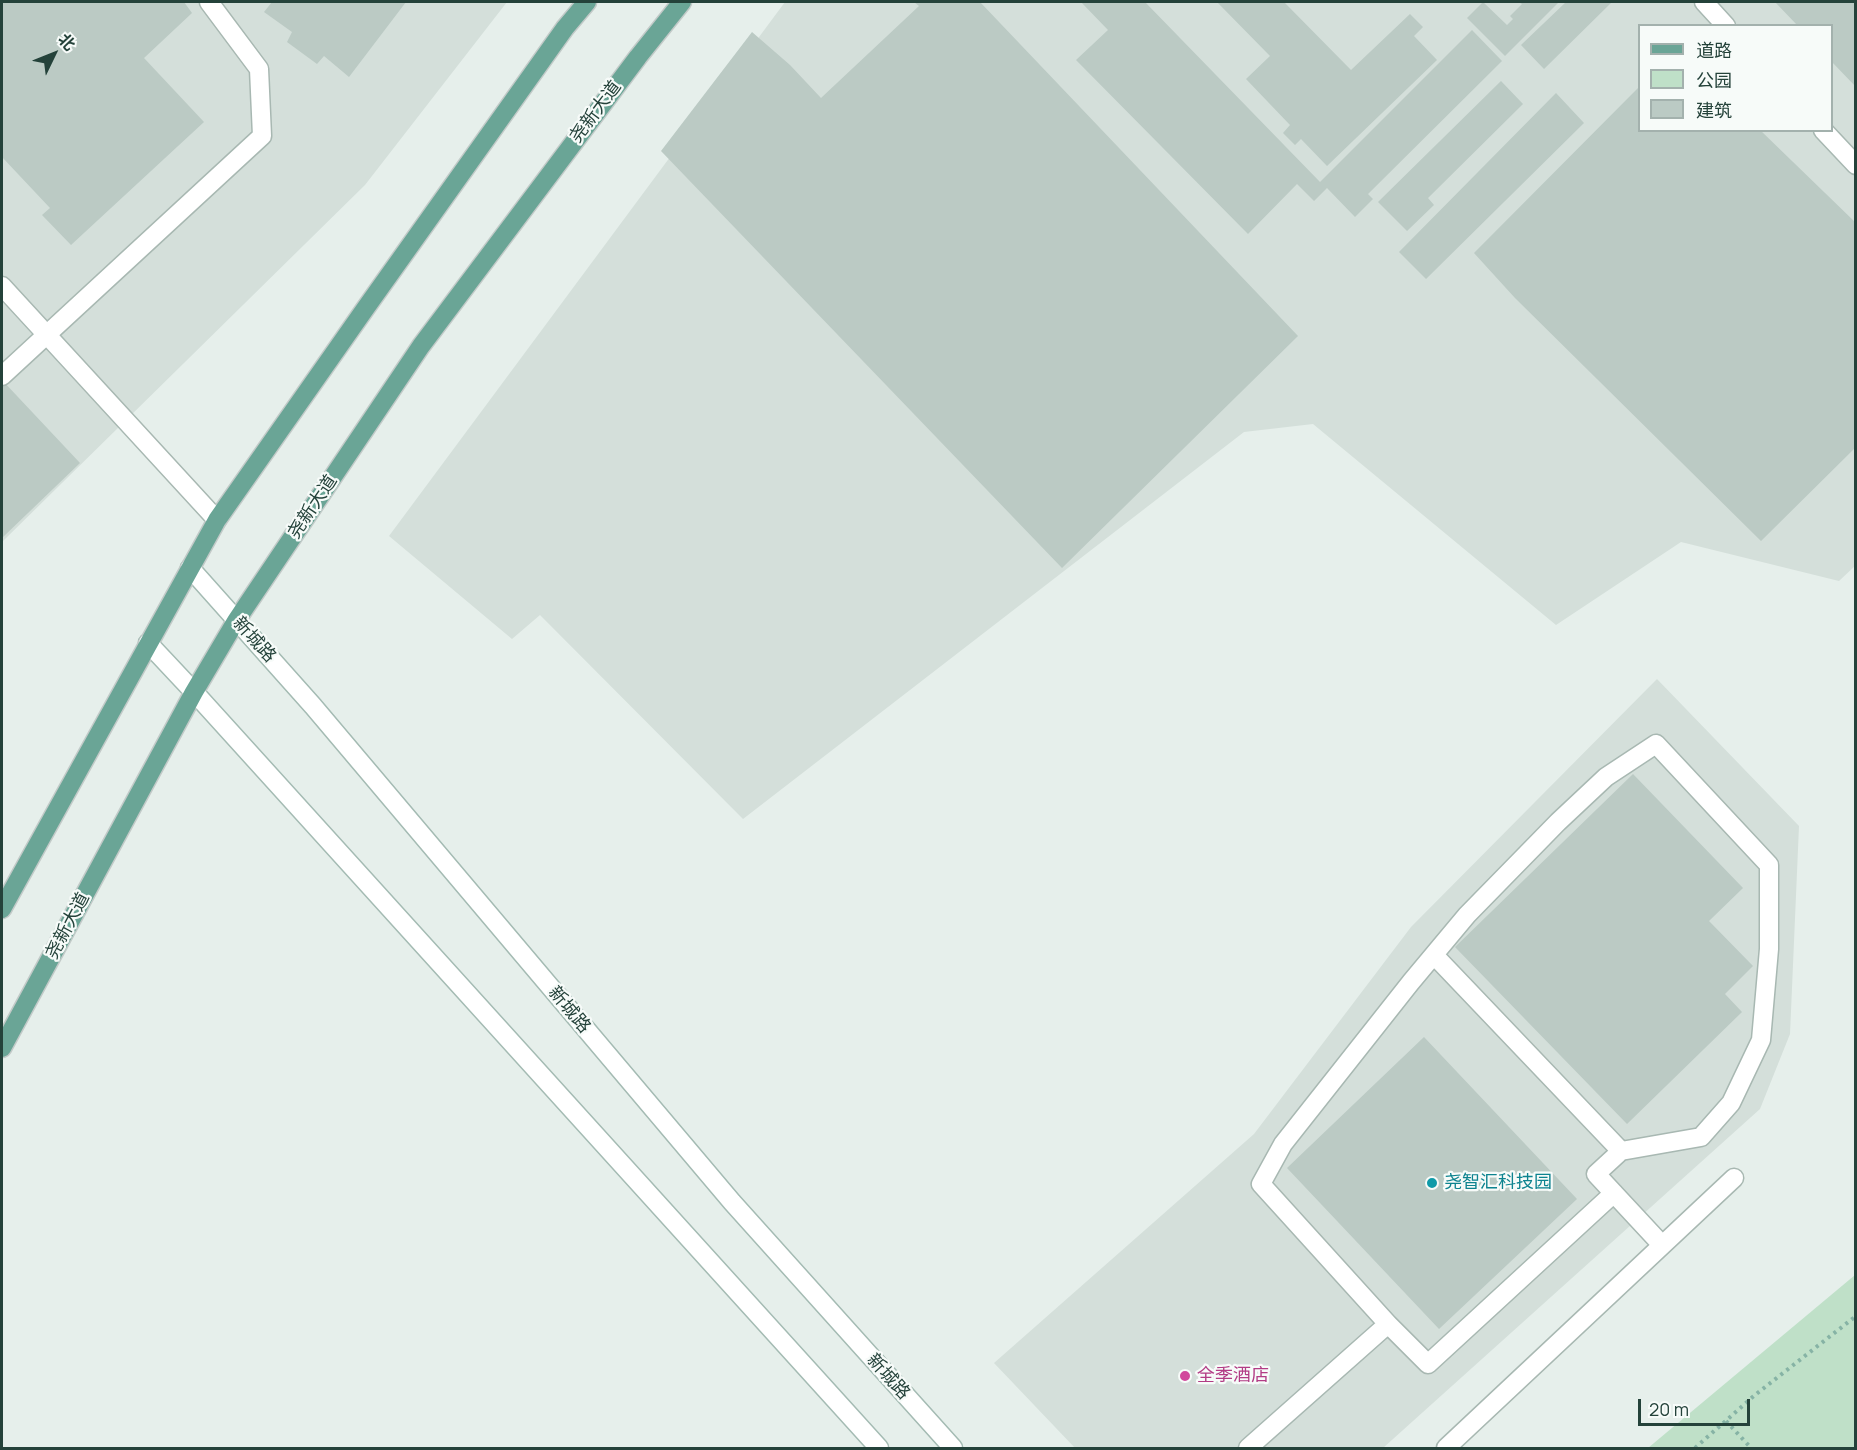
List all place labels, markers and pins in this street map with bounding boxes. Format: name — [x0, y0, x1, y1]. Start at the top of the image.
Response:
place label: 尧智汇科技园 — [1444, 1172, 1552, 1194]
marker: 尧智汇科技园 — [1425, 1176, 1439, 1190]
place label: 全季酒店 — [1197, 1365, 1269, 1387]
marker: 全季酒店 — [1178, 1369, 1192, 1383]

